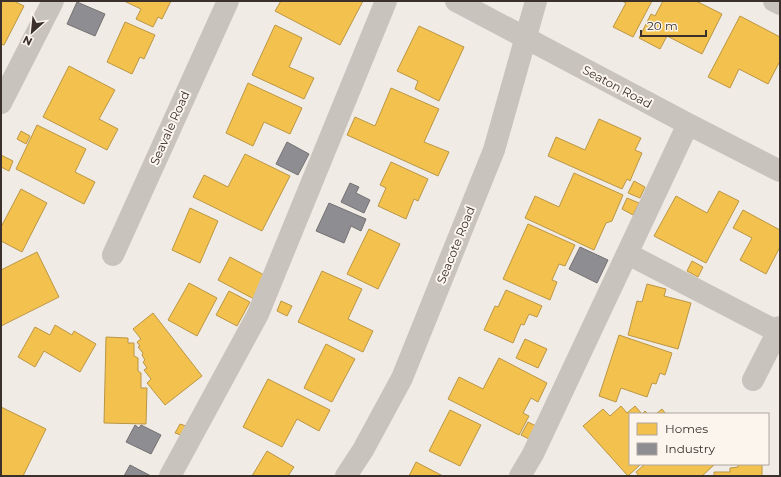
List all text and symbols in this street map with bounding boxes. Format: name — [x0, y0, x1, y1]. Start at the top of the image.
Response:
north arrow — [12, 12, 52, 52]
scale bar — [641, 12, 706, 38]
text: 20 m — [647, 18, 678, 33]
text: N — [20, 33, 35, 49]
street label: Seaton Road — [580, 62, 654, 111]
street label: Seavale Road — [146, 88, 193, 167]
street label: Seacote Road — [433, 204, 478, 286]
legend — [629, 413, 769, 465]
text: Homes — [665, 421, 708, 436]
text: Industry — [665, 441, 715, 456]

